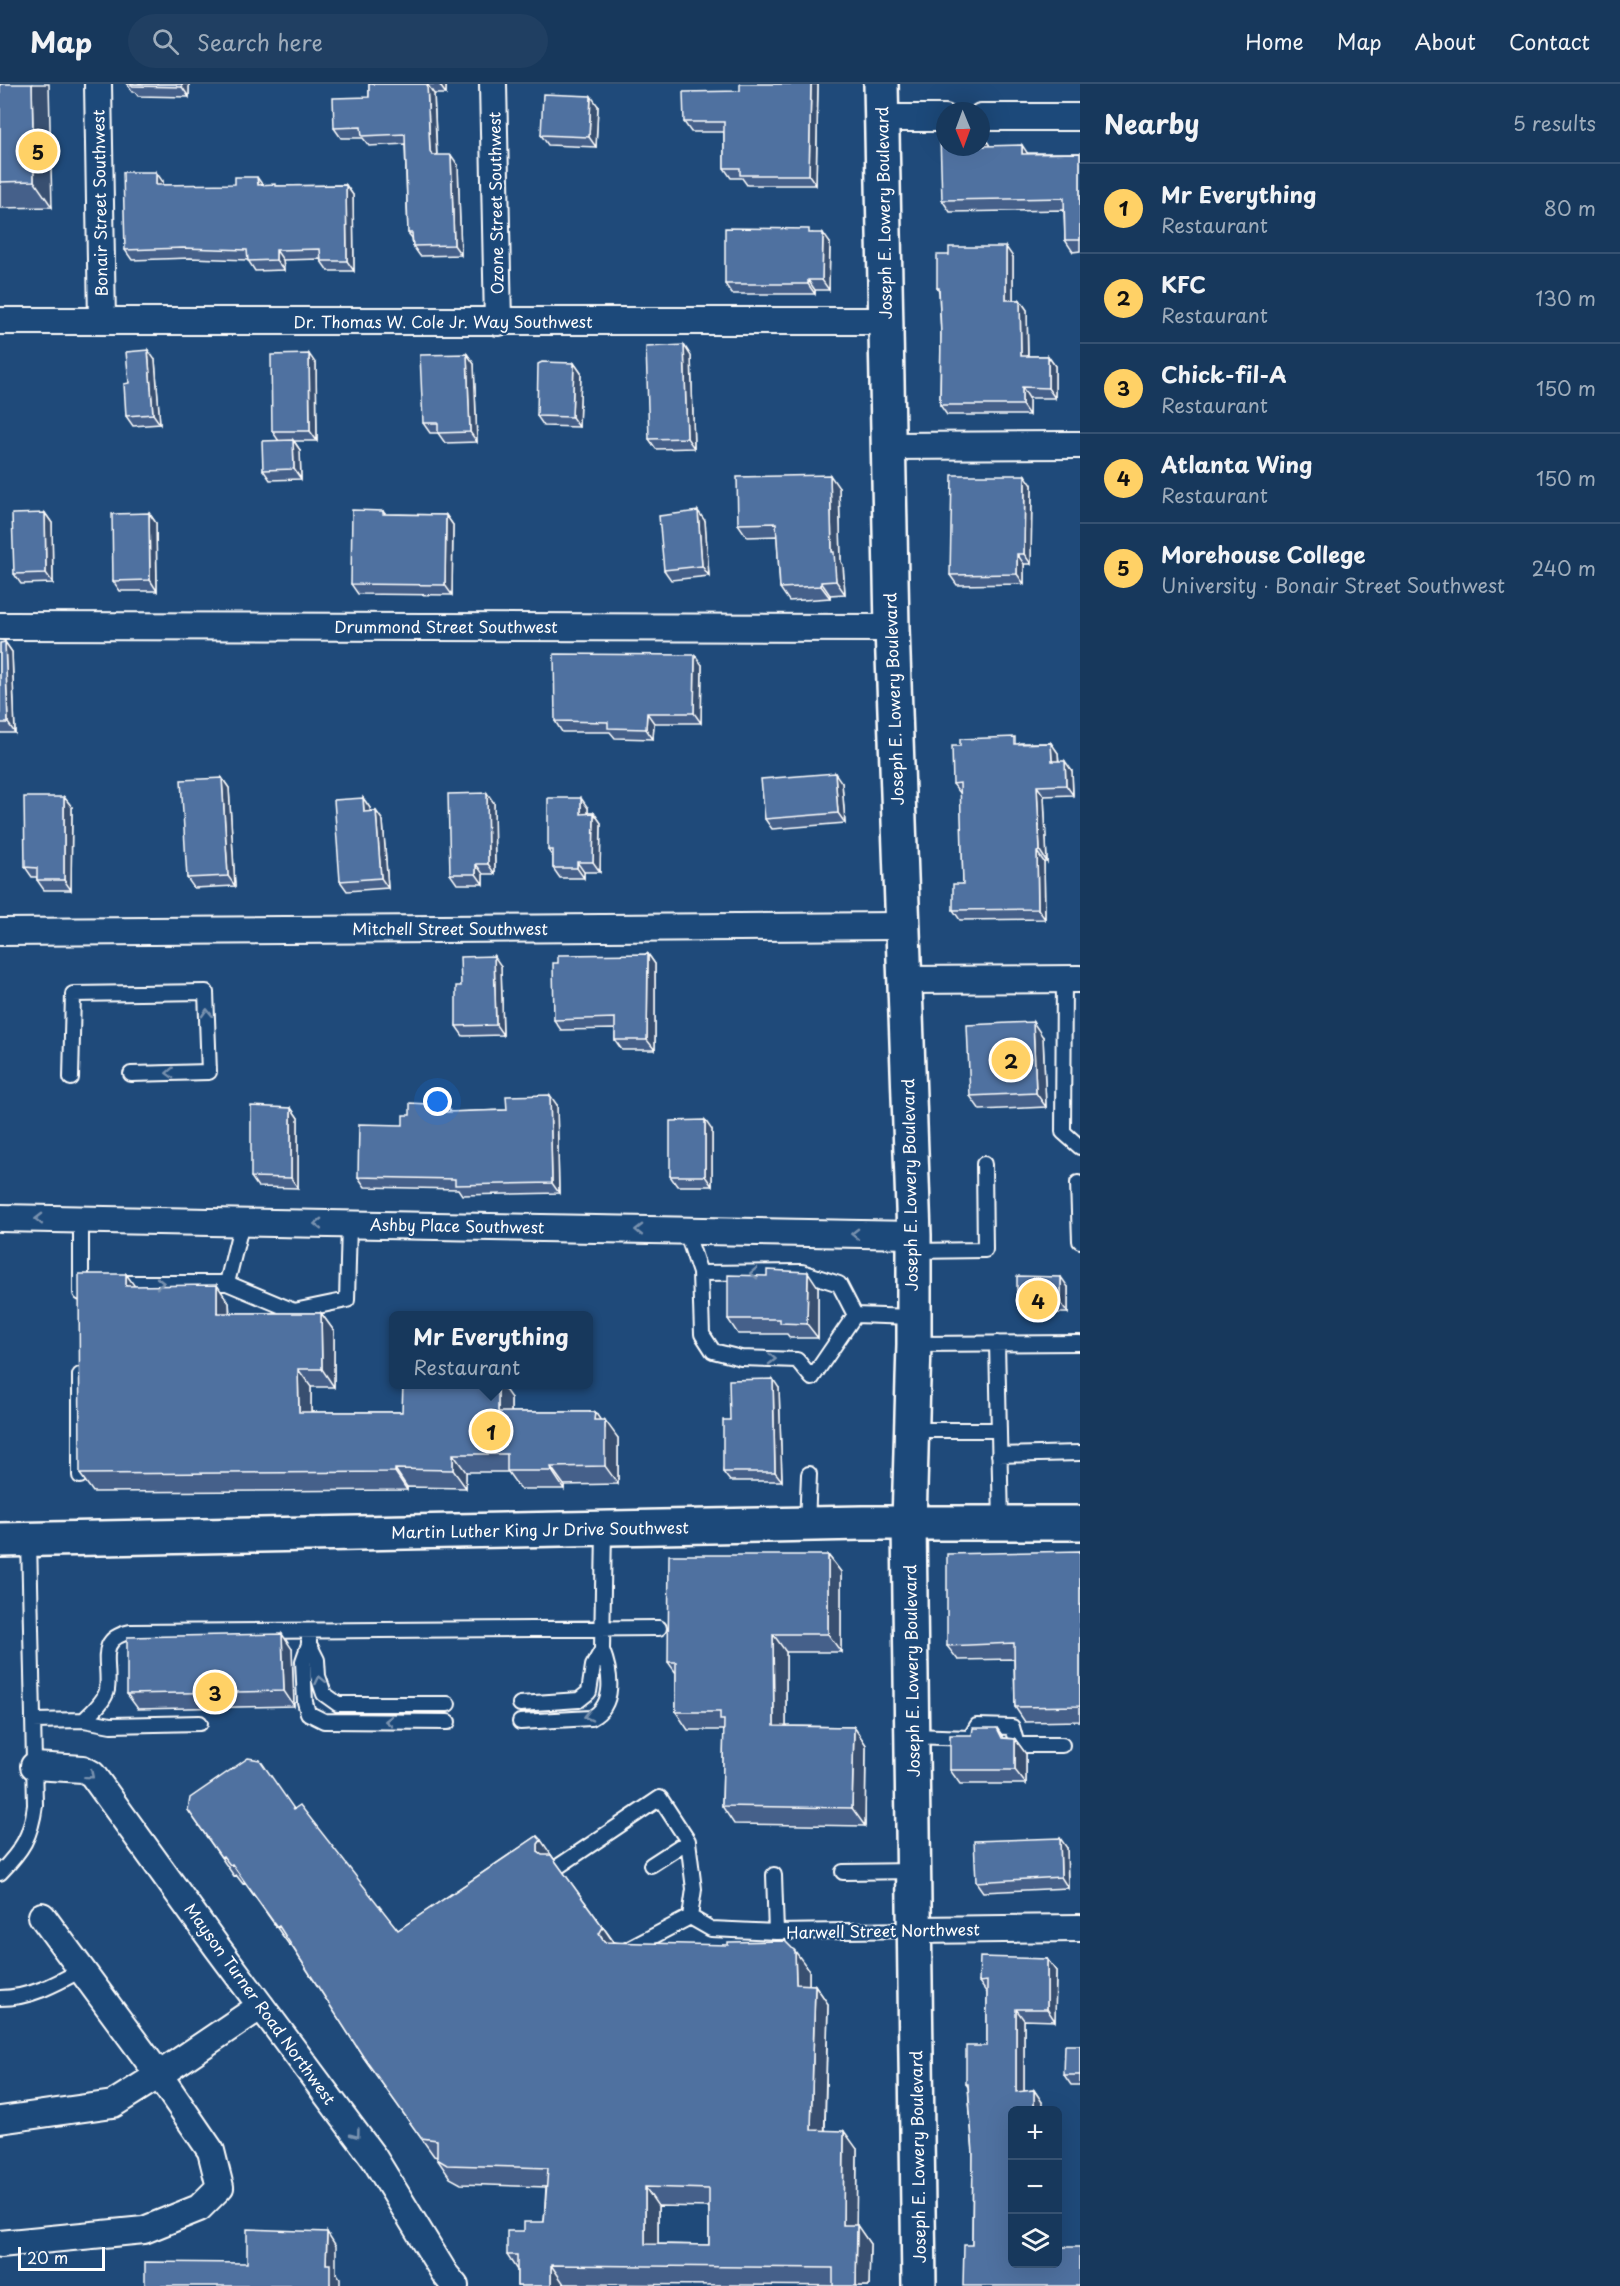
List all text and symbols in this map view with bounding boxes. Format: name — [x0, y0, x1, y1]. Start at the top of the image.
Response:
search box — [128, 14, 548, 68]
text: Map — [30, 20, 92, 63]
icon: search — [149, 25, 182, 58]
text: Search here — [197, 25, 323, 58]
text: Home — [1245, 25, 1304, 57]
text: Map — [1337, 25, 1382, 57]
text: About — [1415, 25, 1476, 57]
text: Contact — [1509, 25, 1590, 57]
north arrow — [936, 102, 990, 156]
text: Nearby — [1104, 104, 1199, 143]
street label: Joseph E. Lowery Boulevard — [869, 106, 897, 320]
text: 5 results — [1513, 108, 1596, 138]
street label: Bonair Street Southwest — [85, 109, 113, 297]
street label: Ozone Street Southwest — [481, 111, 509, 295]
pin: 5 — [18, 128, 57, 174]
text: Mr Everything — [1161, 177, 1316, 210]
text: 1 — [1119, 193, 1128, 223]
text: 80 m — [1544, 193, 1596, 223]
text: Restaurant — [1161, 210, 1268, 240]
text: KFC — [1161, 267, 1206, 300]
text: 2 — [1116, 283, 1131, 313]
text: 130 m — [1536, 283, 1596, 313]
text: Restaurant — [1161, 300, 1268, 330]
street label: Dr. Thomas W. Cole Jr. Way Southwest — [293, 309, 593, 333]
text: Chick-fil-A — [1161, 357, 1286, 390]
text: 3 — [1117, 373, 1130, 403]
text: 150 m — [1536, 373, 1596, 403]
text: Restaurant — [1161, 390, 1268, 420]
text: Atlanta Wing — [1161, 447, 1312, 480]
text: 4 — [1117, 463, 1130, 493]
text: 150 m — [1536, 463, 1596, 493]
text: Restaurant — [1161, 480, 1268, 510]
text: Morehouse College — [1161, 537, 1366, 570]
text: 5 — [1117, 553, 1130, 583]
text: 240 m — [1531, 553, 1596, 583]
text: University · Bonair Street Southwest — [1161, 570, 1505, 600]
street label: Joseph E. Lowery Boulevard — [877, 592, 909, 806]
street label: Drummond Street Southwest — [334, 614, 558, 638]
street label: Mitchell Street Southwest — [352, 916, 548, 940]
one-way arrow — [200, 1009, 213, 1018]
pin: 2 — [992, 1038, 1030, 1082]
one-way arrow — [165, 1067, 174, 1079]
street label: Joseph E. Lowery Boulevard — [895, 1078, 923, 1292]
your location — [423, 1087, 452, 1116]
street label: Ashby Place Southwest — [370, 1211, 544, 1239]
one-way arrow — [35, 1213, 44, 1225]
one-way arrow — [314, 1218, 323, 1230]
one-way arrow — [635, 1224, 644, 1236]
one-way arrow — [851, 1228, 860, 1240]
one-way arrow — [749, 1267, 758, 1279]
one-way arrow — [156, 1277, 165, 1289]
pin: 4 — [1018, 1278, 1058, 1322]
popup — [389, 1311, 593, 1389]
text: Mr Everything — [413, 1319, 569, 1352]
text: Restaurant — [413, 1352, 520, 1382]
one-way arrow — [768, 1353, 777, 1366]
pin: 1 — [472, 1408, 510, 1454]
street label: Martin Luther King Jr Drive Southwest — [391, 1514, 689, 1544]
street label: Joseph E. Lowery Boulevard — [897, 1564, 925, 1778]
pin: 3 — [196, 1670, 234, 1714]
one-way arrow — [314, 1675, 327, 1685]
one-way arrow — [583, 1709, 593, 1722]
one-way arrow — [385, 1715, 394, 1727]
one-way arrow — [83, 1768, 94, 1779]
street label: Mayson Turner Road Northwest — [179, 1898, 342, 2109]
street label: Harwell Street Northwest — [786, 1916, 980, 1944]
street label: Joseph E. Lowery Boulevard — [903, 2050, 931, 2264]
map controls — [1008, 2106, 1062, 2268]
button: + — [1008, 2106, 1062, 2160]
one-way arrow — [349, 2127, 360, 2138]
button: − — [1008, 2160, 1062, 2214]
button: layers — [1008, 2214, 1062, 2268]
scale bar — [18, 2244, 105, 2272]
text: 20 m — [27, 2245, 68, 2269]

